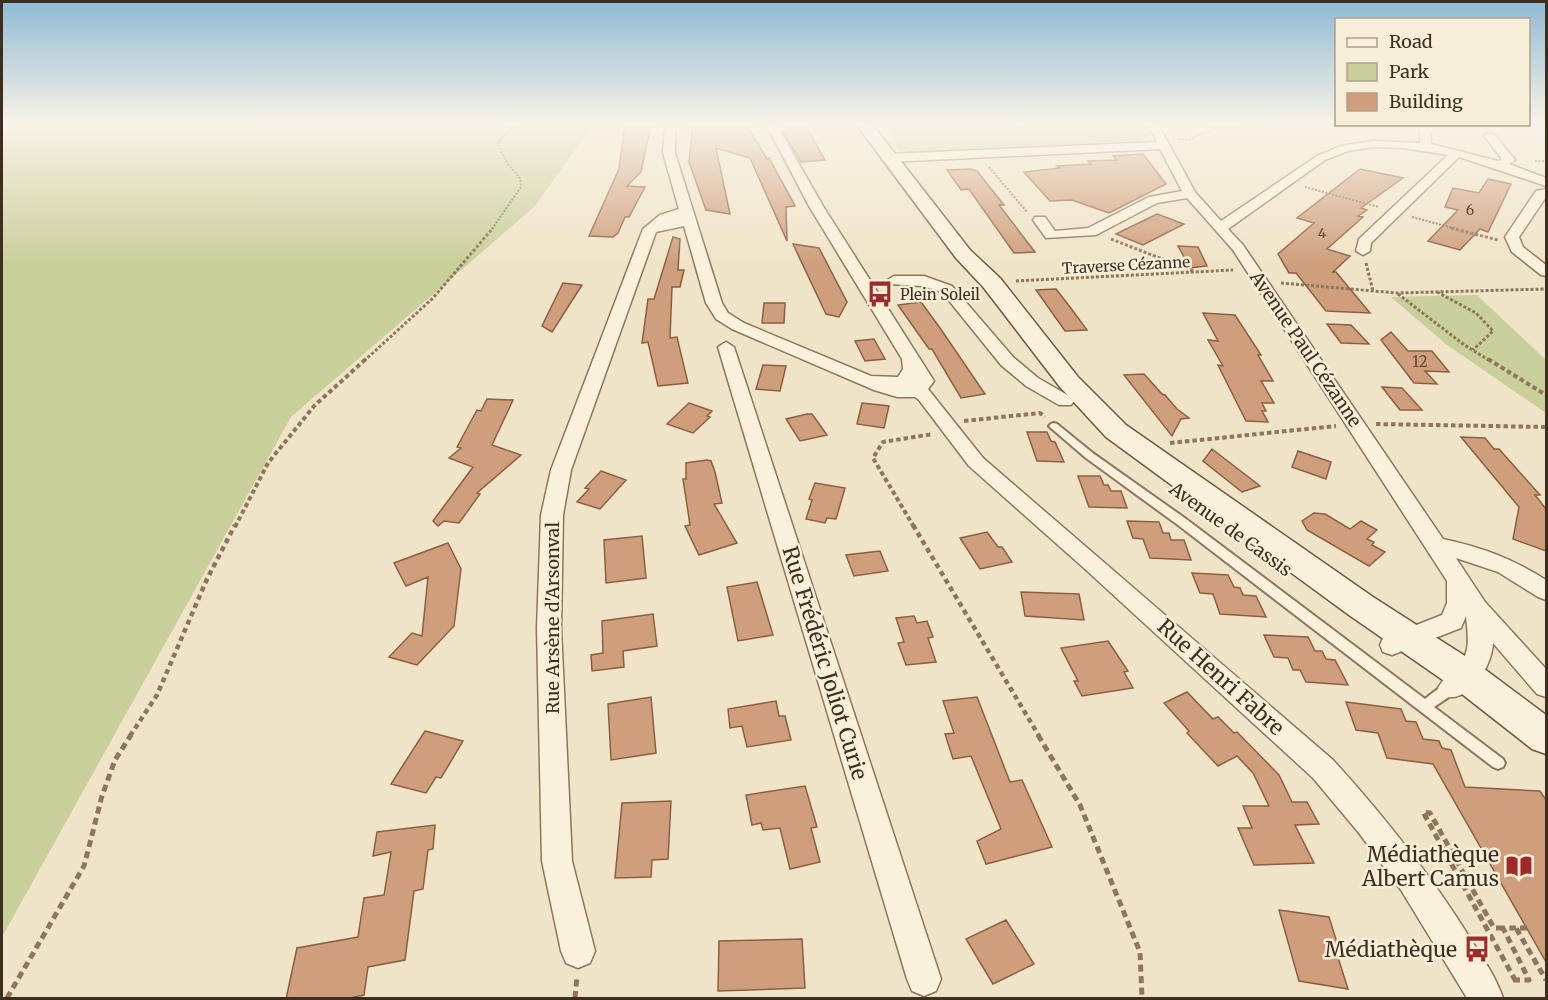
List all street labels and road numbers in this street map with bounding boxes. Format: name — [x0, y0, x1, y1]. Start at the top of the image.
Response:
street label: Traverse Cézanne — [1062, 252, 1191, 278]
street label: Avenue Paul Cézanne — [1245, 266, 1367, 431]
street label: Avenue de Cassis — [1164, 476, 1297, 581]
street label: Rue Arsène d'Arsonval — [541, 522, 564, 714]
street label: Rue Frédéric Joliot Curie — [777, 543, 873, 783]
street label: Rue Henri Fabre — [1152, 613, 1290, 741]

